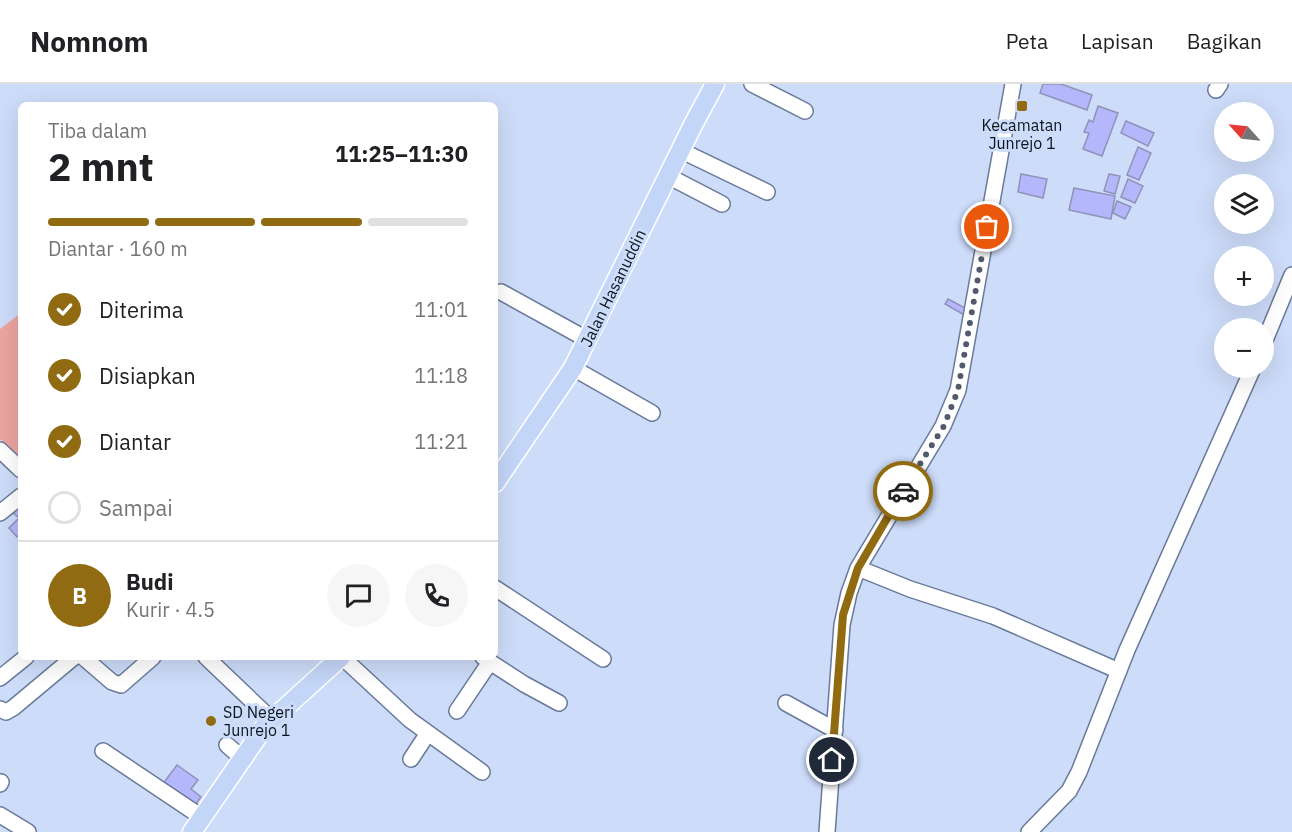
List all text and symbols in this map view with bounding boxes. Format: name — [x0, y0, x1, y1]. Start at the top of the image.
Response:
text: Nomnom — [30, 23, 149, 60]
text: Peta — [1006, 27, 1048, 55]
text: Lapisan — [1081, 27, 1154, 55]
text: Bagikan — [1187, 27, 1262, 55]
marker: Kecamatan Junrejo 1 — [1015, 99, 1029, 113]
north arrow — [1214, 102, 1274, 162]
map controls — [1214, 102, 1274, 378]
place label: Kecamatan Junrejo 1 — [982, 115, 1062, 153]
text: Tiba dalam — [48, 117, 147, 144]
text: 11:25–11:30 — [335, 139, 468, 168]
text: 2 mnt — [48, 141, 154, 192]
button: layers — [1214, 174, 1274, 234]
pin — [961, 201, 1012, 252]
icon: bag — [970, 210, 1003, 243]
street label: Jalan Hasanuddin — [576, 226, 650, 350]
text: Diantar · 160 m — [48, 235, 188, 262]
button: + — [1214, 246, 1274, 306]
icon: check — [48, 293, 81, 326]
text: Diterima — [99, 295, 184, 324]
text: 11:01 — [414, 296, 468, 323]
button: − — [1214, 318, 1274, 378]
icon: check — [48, 359, 81, 392]
text: Disiapkan — [99, 361, 196, 390]
text: 11:18 — [414, 362, 468, 389]
icon: check — [48, 425, 81, 458]
text: Diantar — [99, 427, 171, 456]
text: 11:21 — [414, 428, 468, 455]
courier — [873, 461, 933, 521]
icon: car — [887, 475, 920, 508]
text: Sampai — [99, 493, 173, 522]
button: chat — [327, 564, 390, 627]
button: phone — [405, 564, 468, 627]
text: Budi — [126, 567, 173, 596]
text: B — [72, 581, 87, 610]
text: Kurir · 4.5 — [126, 596, 215, 623]
place label: SD Negeri Junrejo 1 — [223, 702, 294, 740]
marker: SD Negeri Junrejo 1 — [204, 714, 218, 728]
pin — [806, 734, 857, 785]
icon: home — [815, 743, 848, 776]

